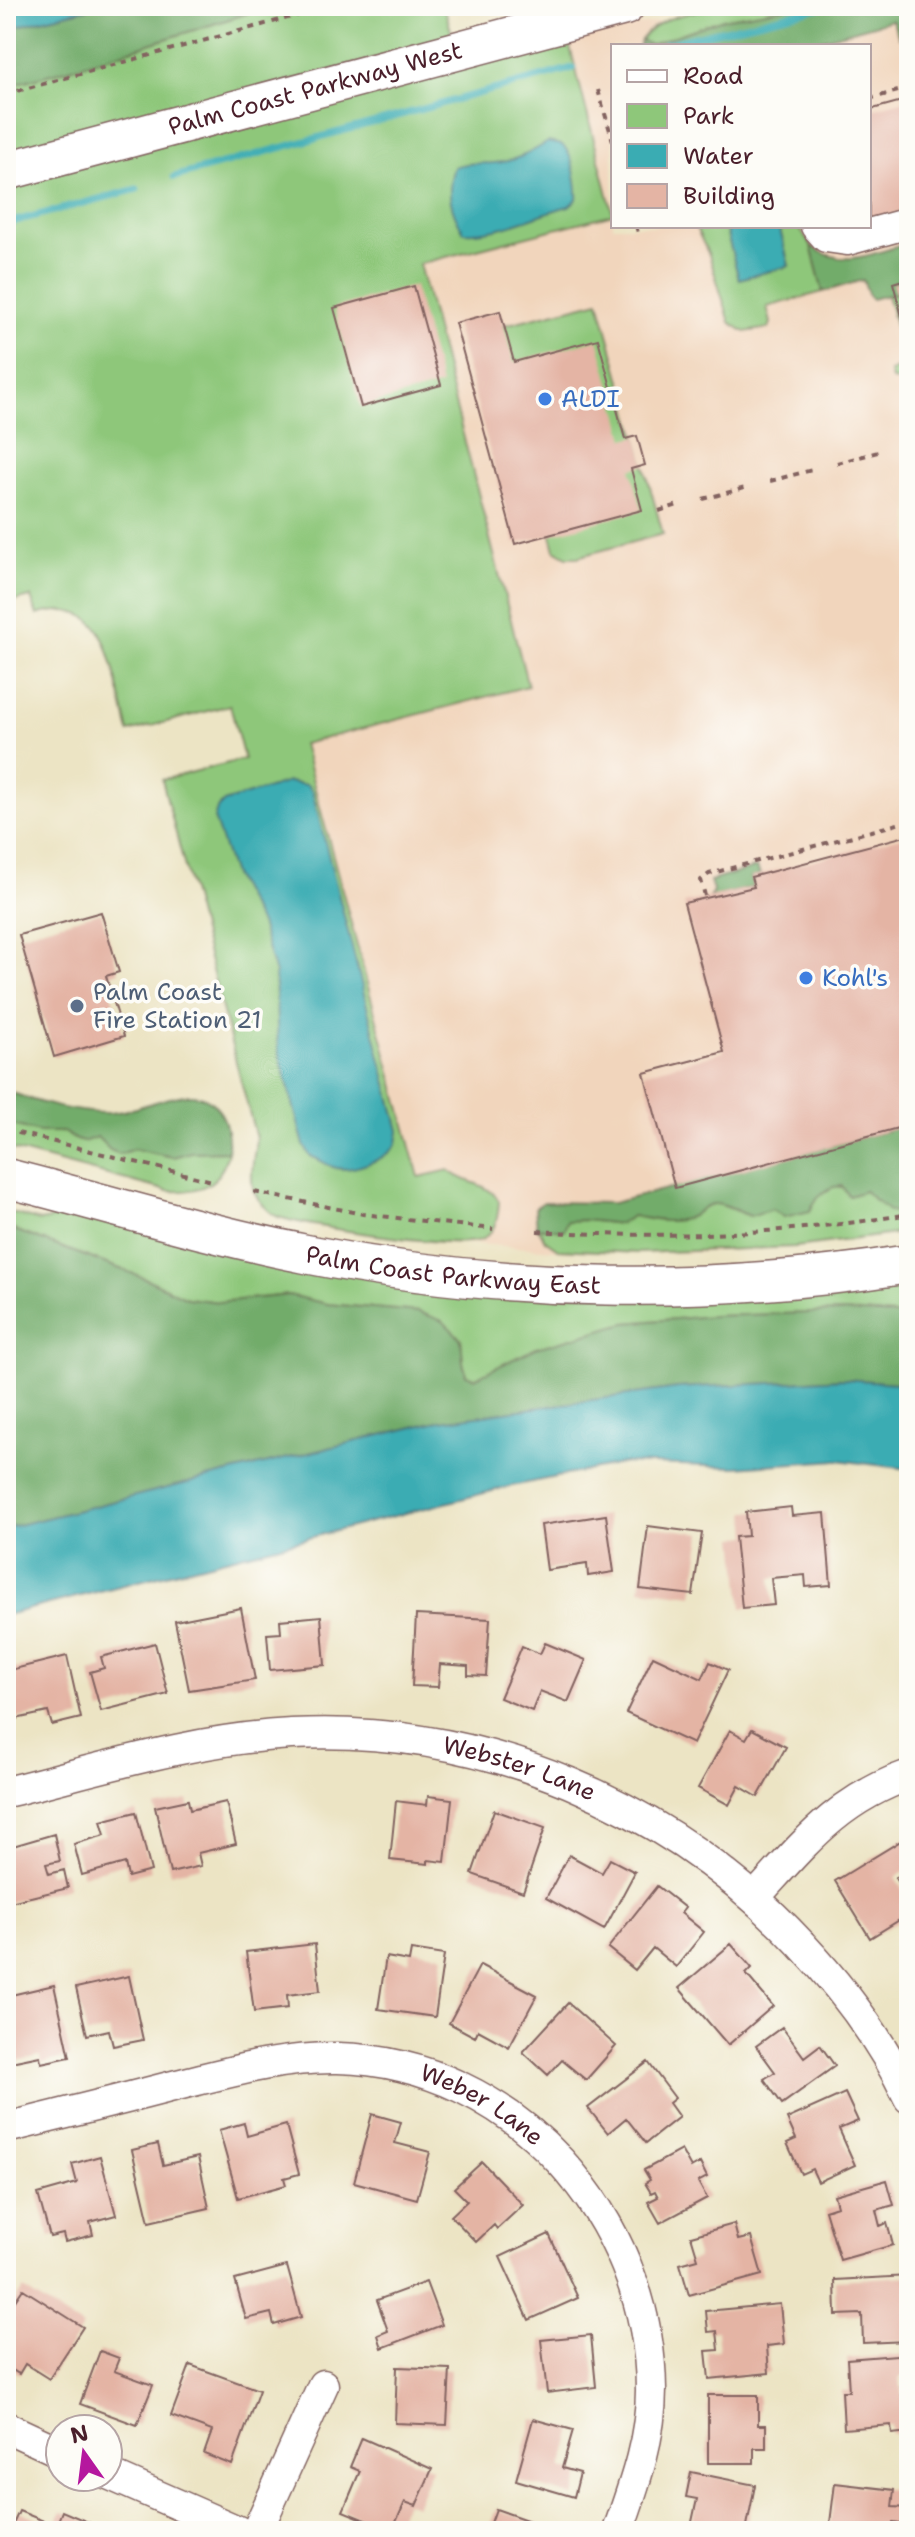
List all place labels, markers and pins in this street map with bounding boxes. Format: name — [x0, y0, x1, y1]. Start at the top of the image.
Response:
place label: ALDI — [561, 383, 620, 415]
marker: ALDI — [536, 390, 554, 408]
place label: Kohl's — [822, 962, 888, 994]
marker: Kohl's — [797, 969, 815, 987]
place label: Palm Coast Fire Station 21 — [93, 976, 261, 1036]
marker: Palm Coast Fire Station 21 — [68, 997, 86, 1015]

